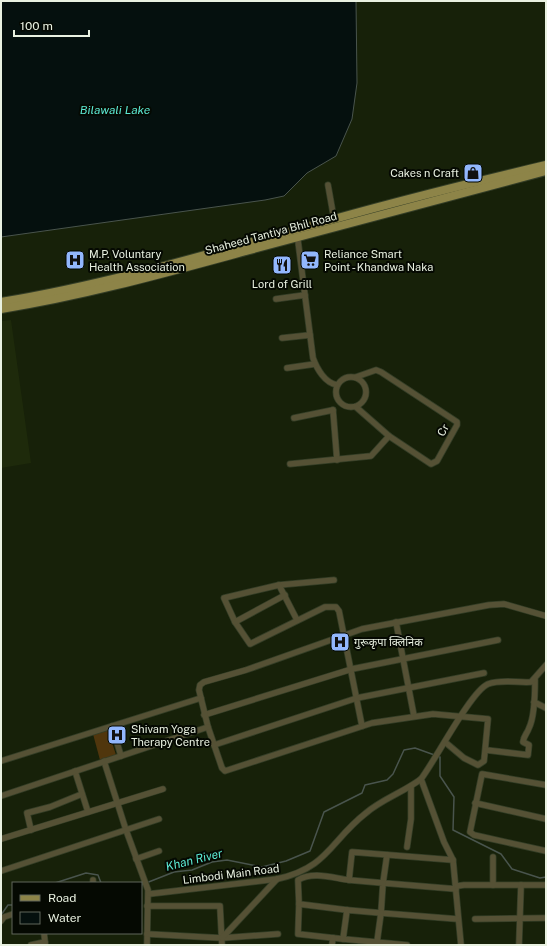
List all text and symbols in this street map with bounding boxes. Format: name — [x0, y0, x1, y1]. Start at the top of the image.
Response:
scale bar — [14, 12, 89, 38]
text: 100 m — [20, 19, 53, 33]
water label: Bilawali Lake — [80, 103, 151, 117]
shop icon: Cakes n Craft — [462, 162, 484, 184]
place label: Cakes n Craft — [390, 167, 459, 179]
street label: Shaheed Tantiya Bhil Road — [204, 210, 338, 256]
place label: M.P. Voluntary Health Association — [89, 248, 185, 273]
place label: Reliance Smart Point - Khandwa Naka — [324, 248, 433, 273]
hospital icon: M.P. Voluntary Health Association — [64, 249, 86, 271]
supermarket icon: Reliance Smart Point - Khandwa Naka — [299, 249, 321, 271]
restaurant icon: Lord of Grill — [271, 254, 293, 276]
place label: Lord of Grill — [252, 278, 312, 290]
street label: Cr — [435, 422, 451, 438]
hospital icon: गुरूकृपा क्लिनिक — [329, 631, 351, 653]
place label: गुरूकृपा क्लिनिक — [354, 636, 423, 649]
place label: Shivam Yoga Therapy Centre — [131, 723, 210, 748]
hospital icon: Shivam Yoga Therapy Centre — [106, 724, 128, 746]
water label: Khan River — [164, 846, 224, 874]
street label: Limbodi Main Road — [182, 862, 280, 886]
legend — [12, 882, 142, 934]
text: Road — [48, 891, 76, 905]
text: Water — [48, 911, 82, 925]

